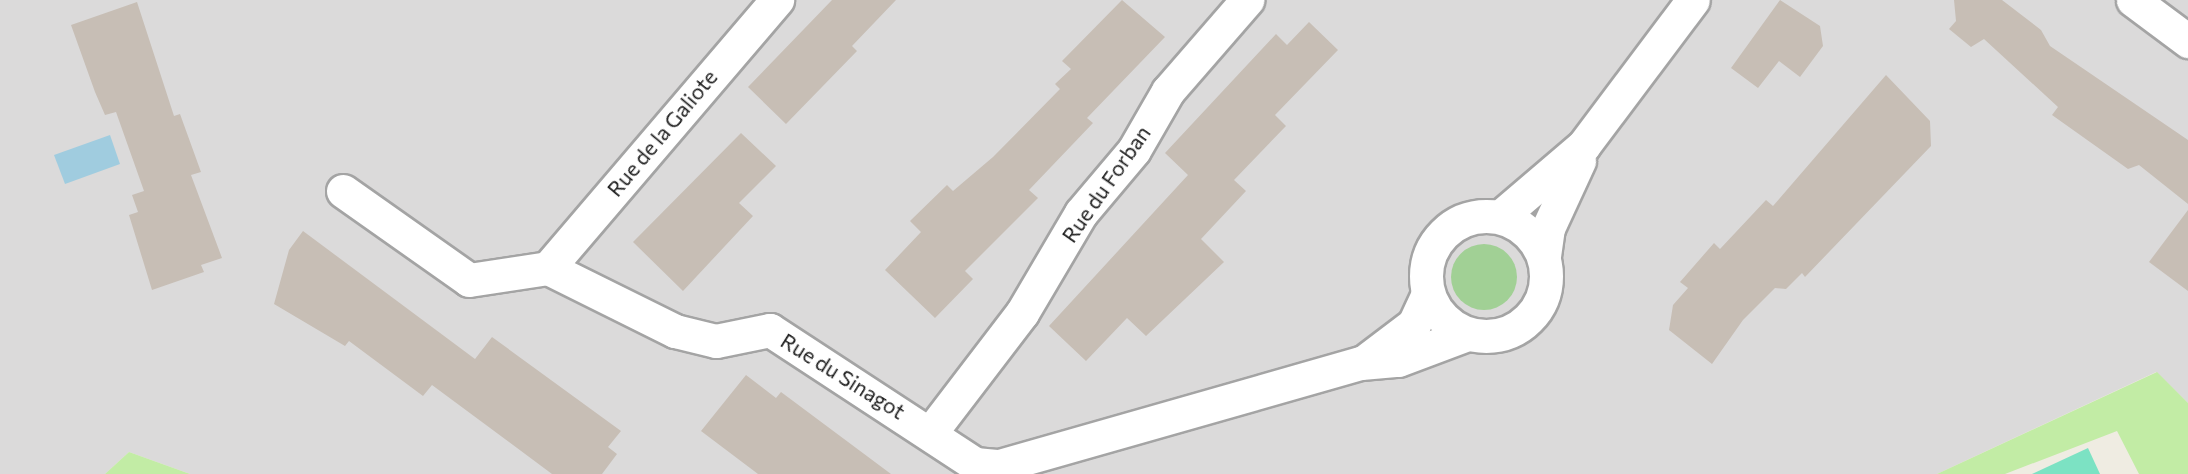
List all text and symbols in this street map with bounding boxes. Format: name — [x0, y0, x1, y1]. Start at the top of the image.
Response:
street label: Rue de la Galiote — [602, 65, 722, 201]
street label: Rue du Forban — [1056, 121, 1156, 247]
street label: Rue du Sinagot — [776, 328, 910, 424]

